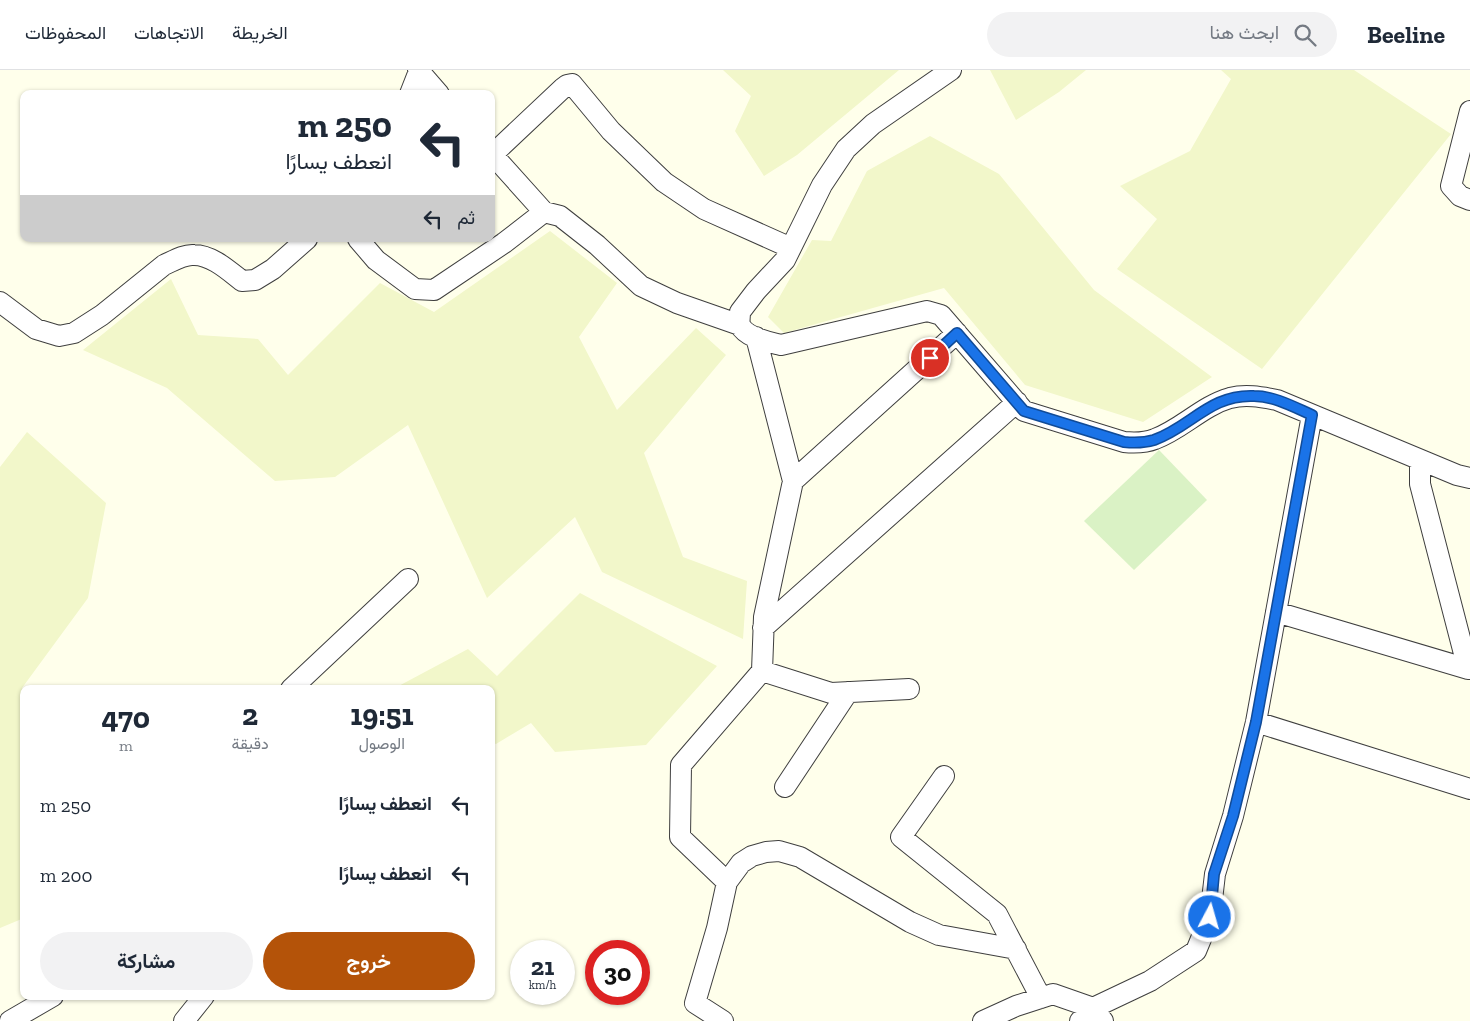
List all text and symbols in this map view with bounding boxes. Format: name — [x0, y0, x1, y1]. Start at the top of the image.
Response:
search box — [987, 12, 1337, 57]
text: Beeline — [1367, 20, 1445, 49]
text: ابحث هنا — [1210, 21, 1279, 44]
icon: search — [1291, 21, 1319, 49]
text: المحفوظات — [25, 22, 106, 44]
text: الاتجاهات — [134, 22, 204, 44]
text: الخريطة — [232, 22, 288, 44]
text: 250 m — [298, 104, 392, 146]
icon: left — [410, 110, 475, 175]
text: انعطف يسارًا — [285, 148, 392, 175]
icon: left — [419, 205, 447, 233]
text: ثم — [457, 206, 475, 229]
pin — [909, 337, 951, 379]
icon: arrive — [916, 344, 944, 372]
text: 2 — [242, 697, 258, 733]
text: 19:51 — [350, 697, 414, 733]
text: 470 — [101, 700, 150, 736]
text: دقيقة — [232, 734, 269, 753]
text: الوصول — [359, 734, 405, 753]
text: m — [119, 736, 133, 755]
icon: left — [447, 791, 475, 819]
text: انعطف يسارًا — [339, 792, 432, 815]
text: 250 m — [40, 794, 91, 817]
icon: left — [447, 861, 475, 889]
text: انعطف يسارًا — [339, 862, 432, 885]
text: 200 m — [40, 864, 92, 887]
position arrow — [1183, 890, 1235, 942]
button: مشاركة — [40, 932, 253, 990]
button: خروج — [263, 932, 475, 990]
speed limit sign: 30 — [585, 940, 650, 1005]
text: 21 — [531, 951, 554, 981]
text: km/h — [529, 978, 556, 992]

